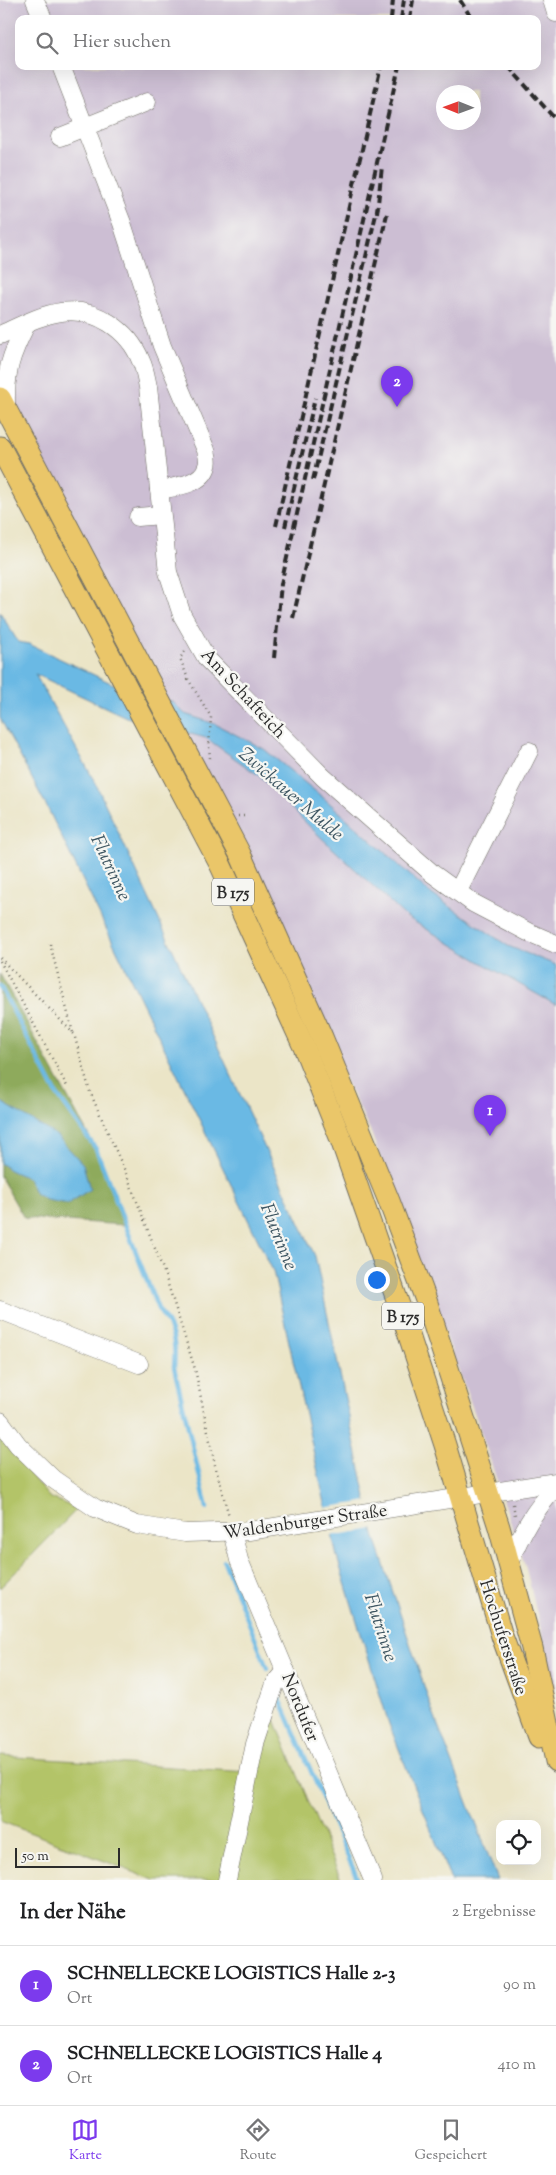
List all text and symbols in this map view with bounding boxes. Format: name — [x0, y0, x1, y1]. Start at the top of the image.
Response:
search box — [15, 15, 541, 70]
icon: search — [33, 29, 61, 57]
text: Hier suchen — [73, 29, 171, 56]
north arrow — [436, 85, 481, 130]
pin: 2 — [381, 366, 413, 407]
street label: Am Schafteich — [194, 643, 292, 746]
water label: Zwickauer Mulde — [232, 742, 349, 848]
water label: Flutrinne — [83, 831, 137, 906]
road number: B 175 — [212, 879, 254, 906]
pin: 1 — [474, 1095, 506, 1136]
water label: Flutrinne — [252, 1199, 303, 1275]
your location — [364, 1267, 390, 1293]
road number: B 175 — [382, 1302, 424, 1330]
street label: Waldenburger Straße — [222, 1499, 389, 1547]
street label: Hochuferstraße — [471, 1577, 533, 1699]
water label: Flutrinne — [356, 1590, 403, 1666]
street label: Nordufer — [274, 1669, 325, 1746]
map controls — [496, 1820, 541, 1865]
button: locate — [496, 1820, 541, 1865]
scale bar — [15, 1845, 120, 1868]
text: 50 m — [22, 1847, 49, 1867]
text: In der Nähe — [20, 1898, 126, 1928]
text: 2 Ergebnisse — [452, 1901, 536, 1924]
text: SCHNELLECKE LOGISTICS Halle 2-3 — [67, 1961, 396, 1988]
text: 1 — [33, 1974, 39, 1997]
text: 90 m — [503, 1974, 536, 1997]
text: Ort — [67, 1988, 92, 2011]
text: SCHNELLECKE LOGISTICS Halle 4 — [67, 2041, 382, 2068]
text: 2 — [32, 2054, 40, 2077]
text: 410 m — [498, 2054, 536, 2077]
text: Ort — [67, 2068, 92, 2091]
tab: Karte — [69, 2116, 102, 2166]
tab: Route — [240, 2116, 277, 2166]
tab: Gespeichert — [414, 2116, 487, 2166]

